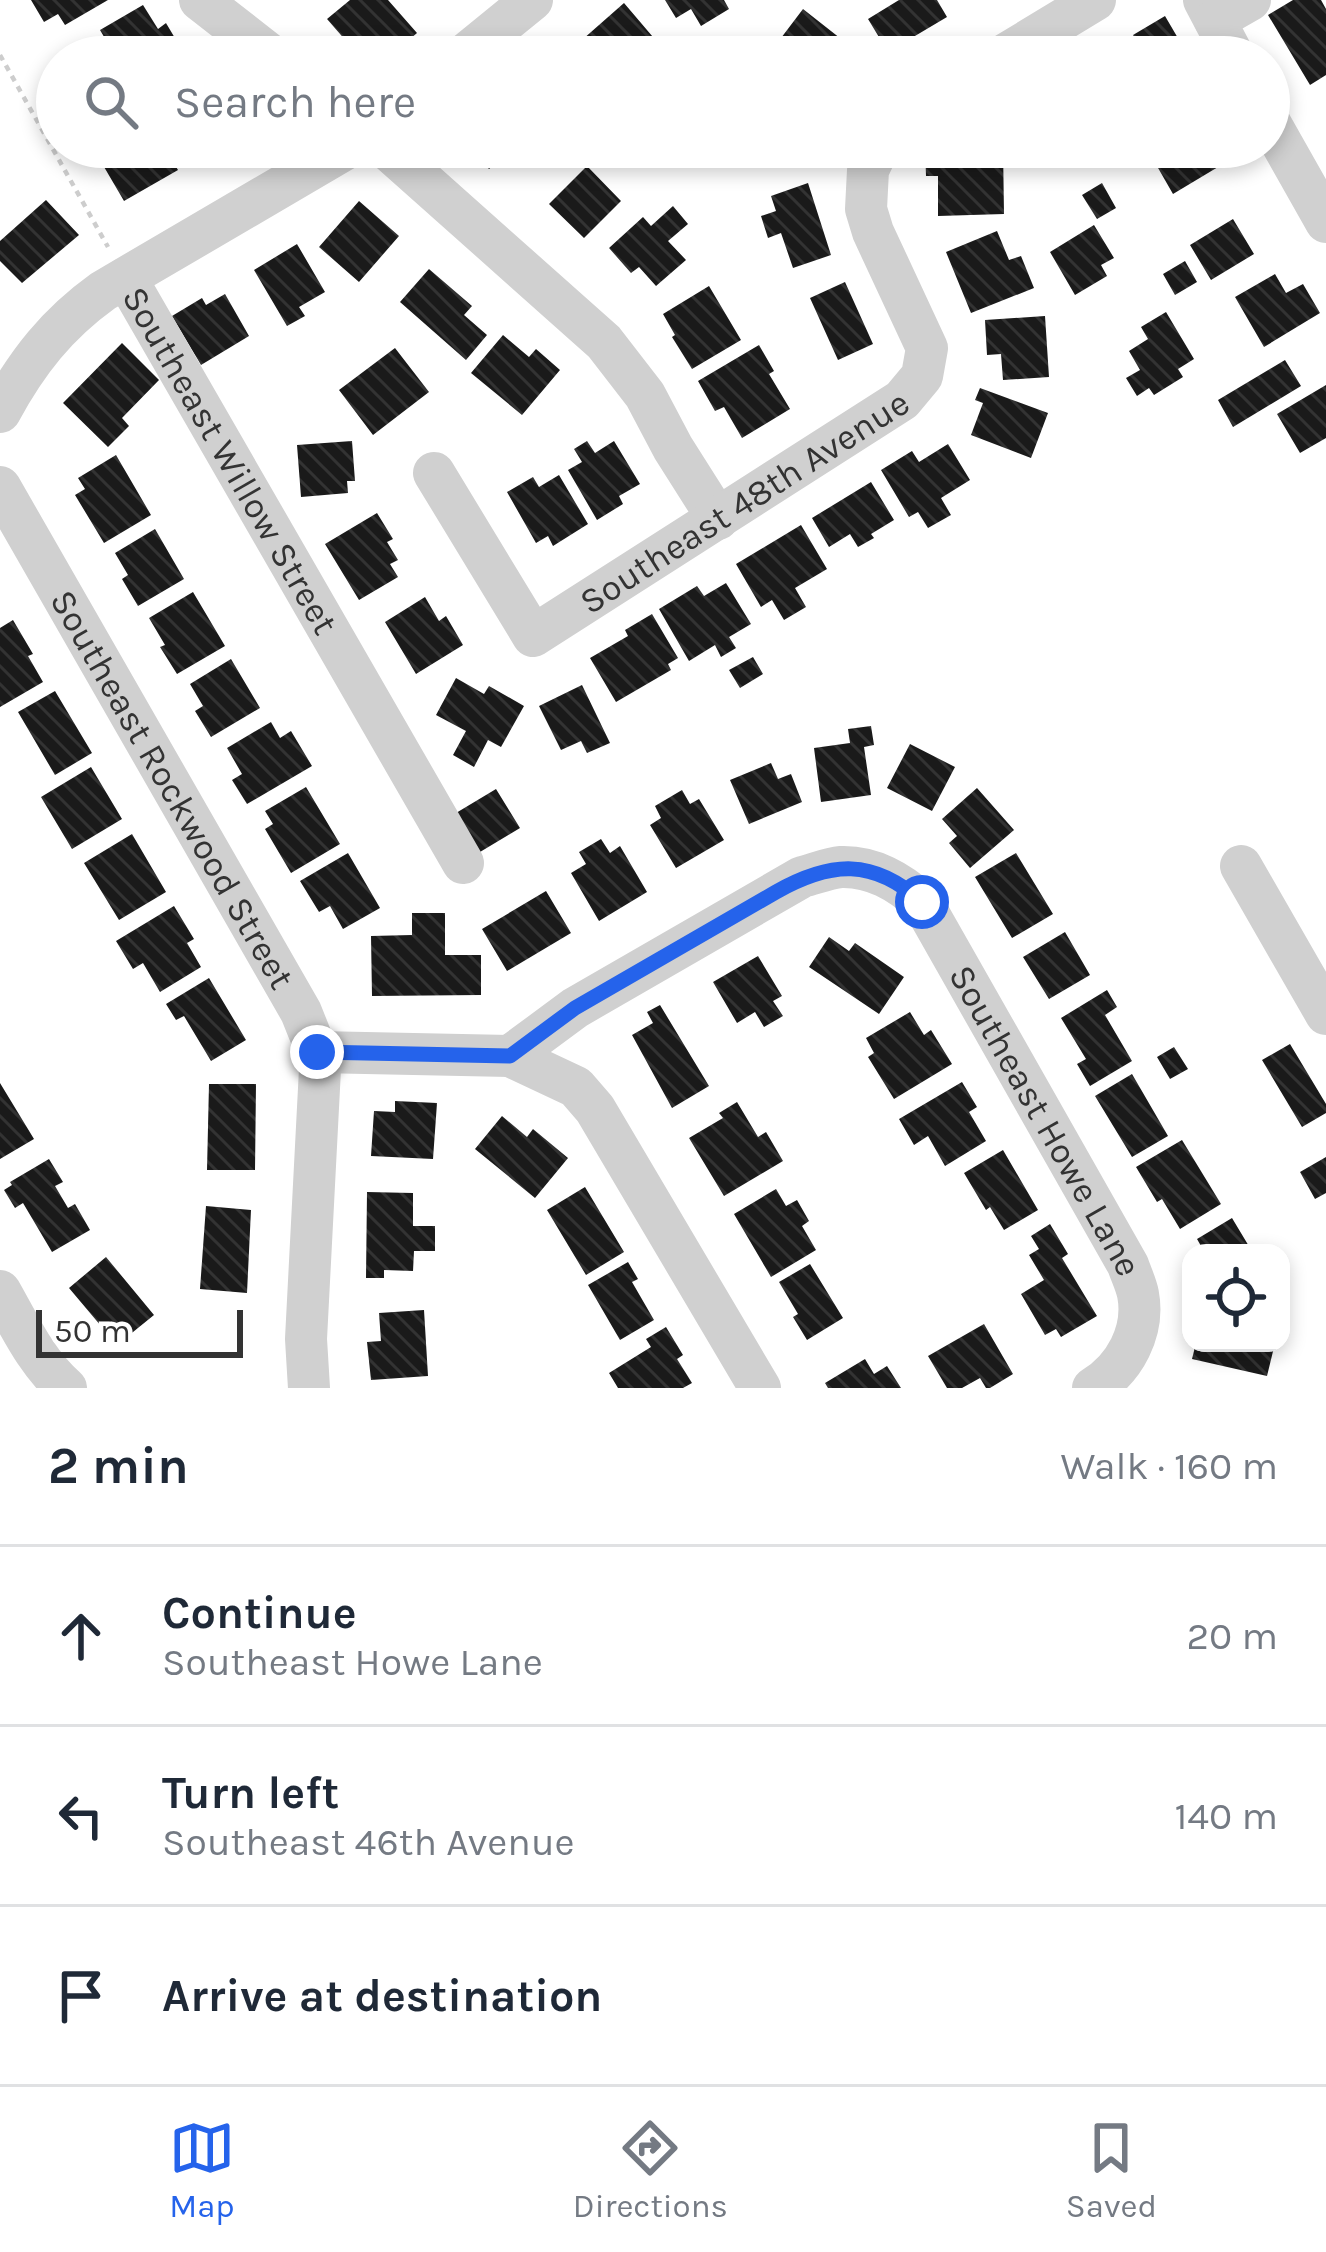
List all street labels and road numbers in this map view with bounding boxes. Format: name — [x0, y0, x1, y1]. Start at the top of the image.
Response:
street label: Southeast Willow Street — [113, 279, 347, 642]
street label: Southeast 48th Avenue — [572, 381, 917, 623]
street label: Southeast Rockwood Street — [41, 583, 303, 996]
street label: Southeast Howe Lane — [940, 958, 1150, 1281]

